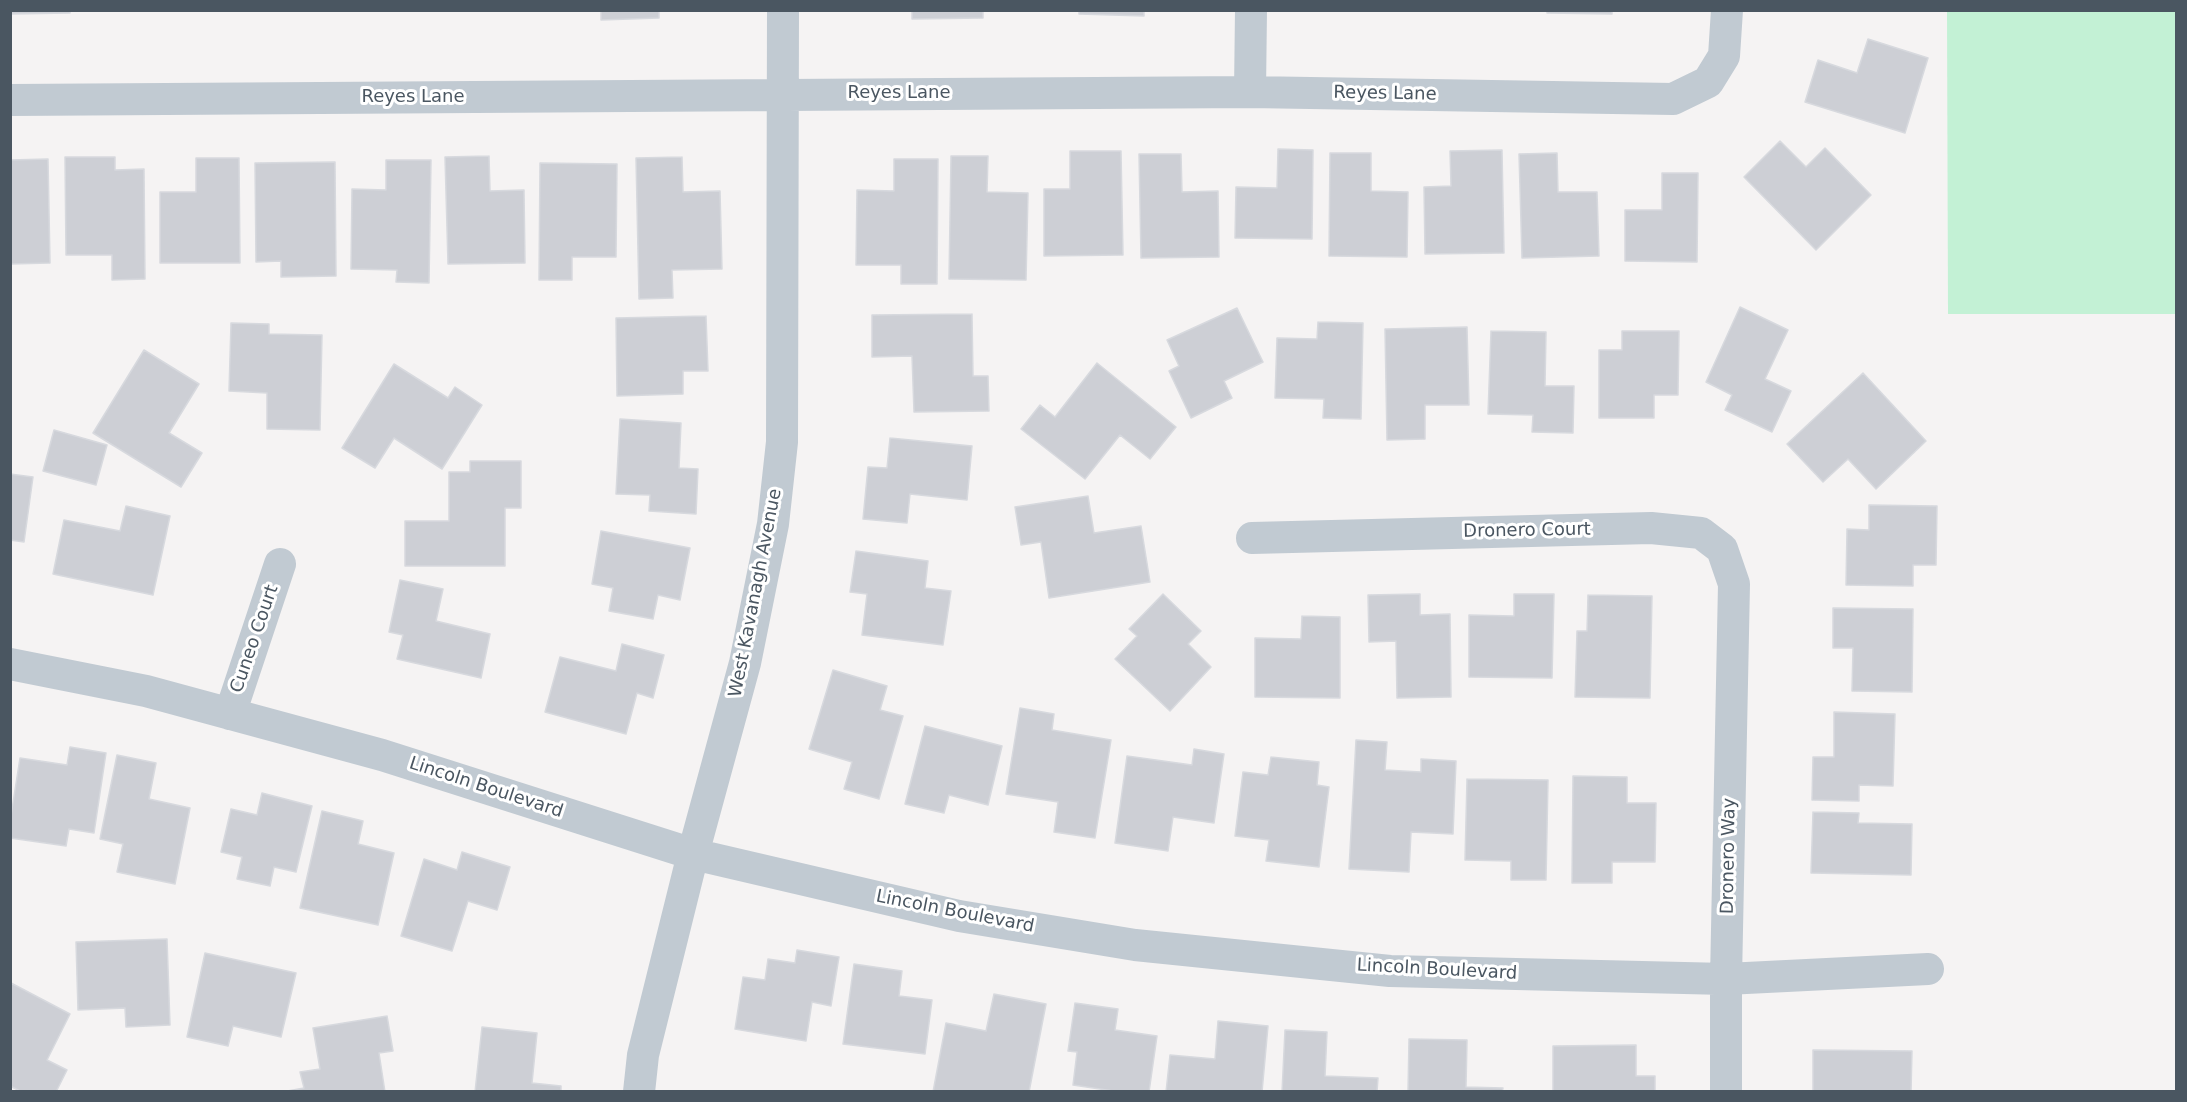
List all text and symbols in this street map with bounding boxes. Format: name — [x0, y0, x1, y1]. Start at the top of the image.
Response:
street label: Reyes Lane — [847, 82, 951, 104]
street label: Reyes Lane — [1333, 82, 1437, 106]
street label: Reyes Lane — [361, 86, 465, 108]
street label: West Kavanagh Avenue — [725, 487, 787, 699]
street label: Dronero Court — [1463, 519, 1591, 543]
street label: Cuneo Court — [226, 582, 284, 696]
street label: Lincoln Boulevard — [406, 753, 566, 823]
street label: Dronero Way — [1717, 798, 1741, 914]
street label: Lincoln Boulevard — [874, 886, 1036, 938]
street label: Lincoln Boulevard — [1356, 955, 1518, 985]

